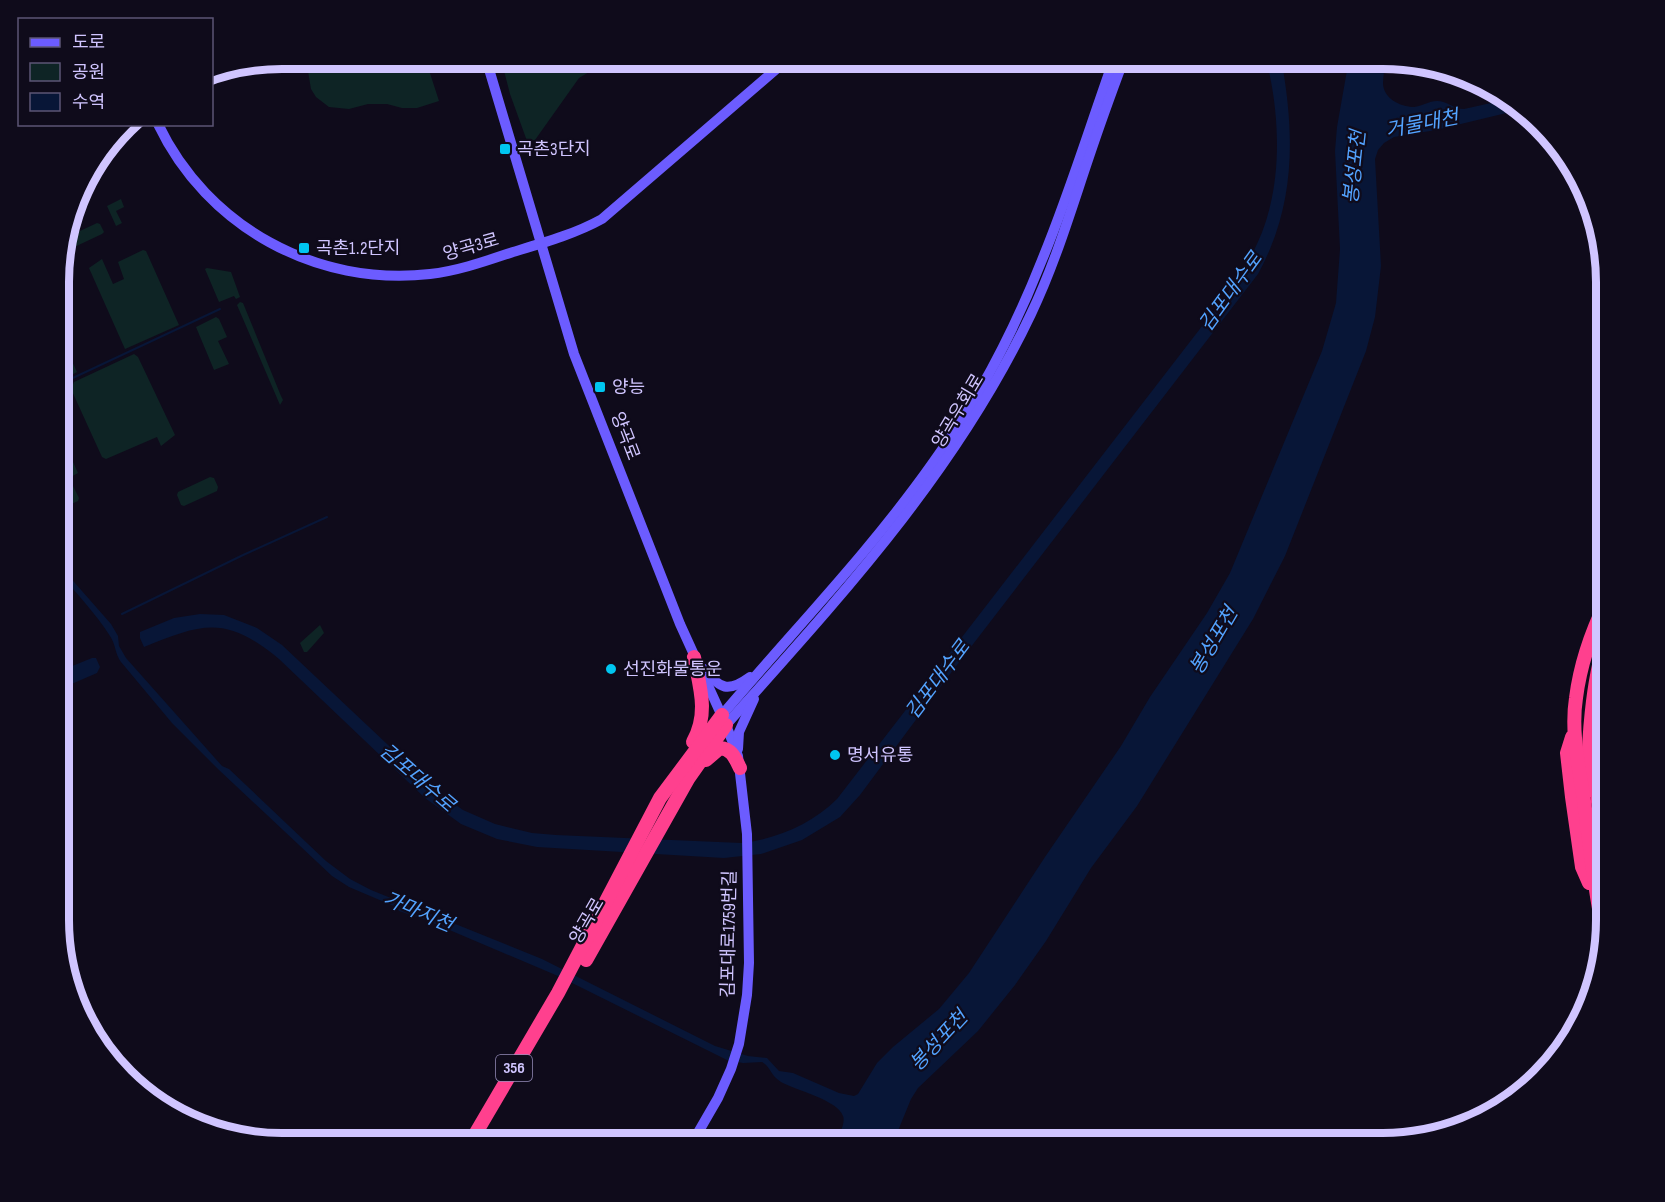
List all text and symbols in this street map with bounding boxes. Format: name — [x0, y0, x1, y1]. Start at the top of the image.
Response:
legend — [18, 18, 213, 126]
text: 도로 — [72, 32, 105, 53]
text: 공원 — [72, 62, 105, 83]
text: 수역 — [72, 92, 105, 113]
water label: 거물대천 — [1384, 105, 1463, 143]
water label: 봉성포천 — [1339, 127, 1371, 205]
place label: 곡촌3단지 — [517, 139, 591, 160]
marker: 곡촌3단지 — [498, 142, 512, 156]
street label: 양곡3로 — [441, 229, 501, 265]
place label: 곡촌1.2단지 — [316, 238, 400, 259]
marker: 곡촌1.2단지 — [297, 241, 311, 255]
water label: 김포대수로 — [1194, 246, 1269, 336]
street label: 양곡우회로 — [928, 370, 988, 452]
place label: 양능 — [612, 377, 645, 398]
marker: 양능 — [593, 380, 607, 394]
street label: 양곡로 — [606, 409, 644, 463]
water label: 봉성포천 — [1185, 601, 1245, 679]
water label: 김포대수로 — [901, 635, 976, 724]
place label: 선진화물통운 — [623, 659, 722, 680]
marker: 선진화물통운 — [604, 662, 618, 676]
water label: 김포대수로 — [374, 739, 461, 818]
place label: 명서유통 — [847, 745, 913, 766]
marker: 명서유통 — [828, 748, 842, 762]
street label: 김포대로1759번길 — [717, 870, 741, 998]
water label: 가마지천 — [379, 887, 459, 938]
street label: 양곡로 — [565, 894, 609, 948]
water label: 봉성포천 — [905, 1004, 975, 1076]
road number: 356 — [496, 1055, 532, 1081]

